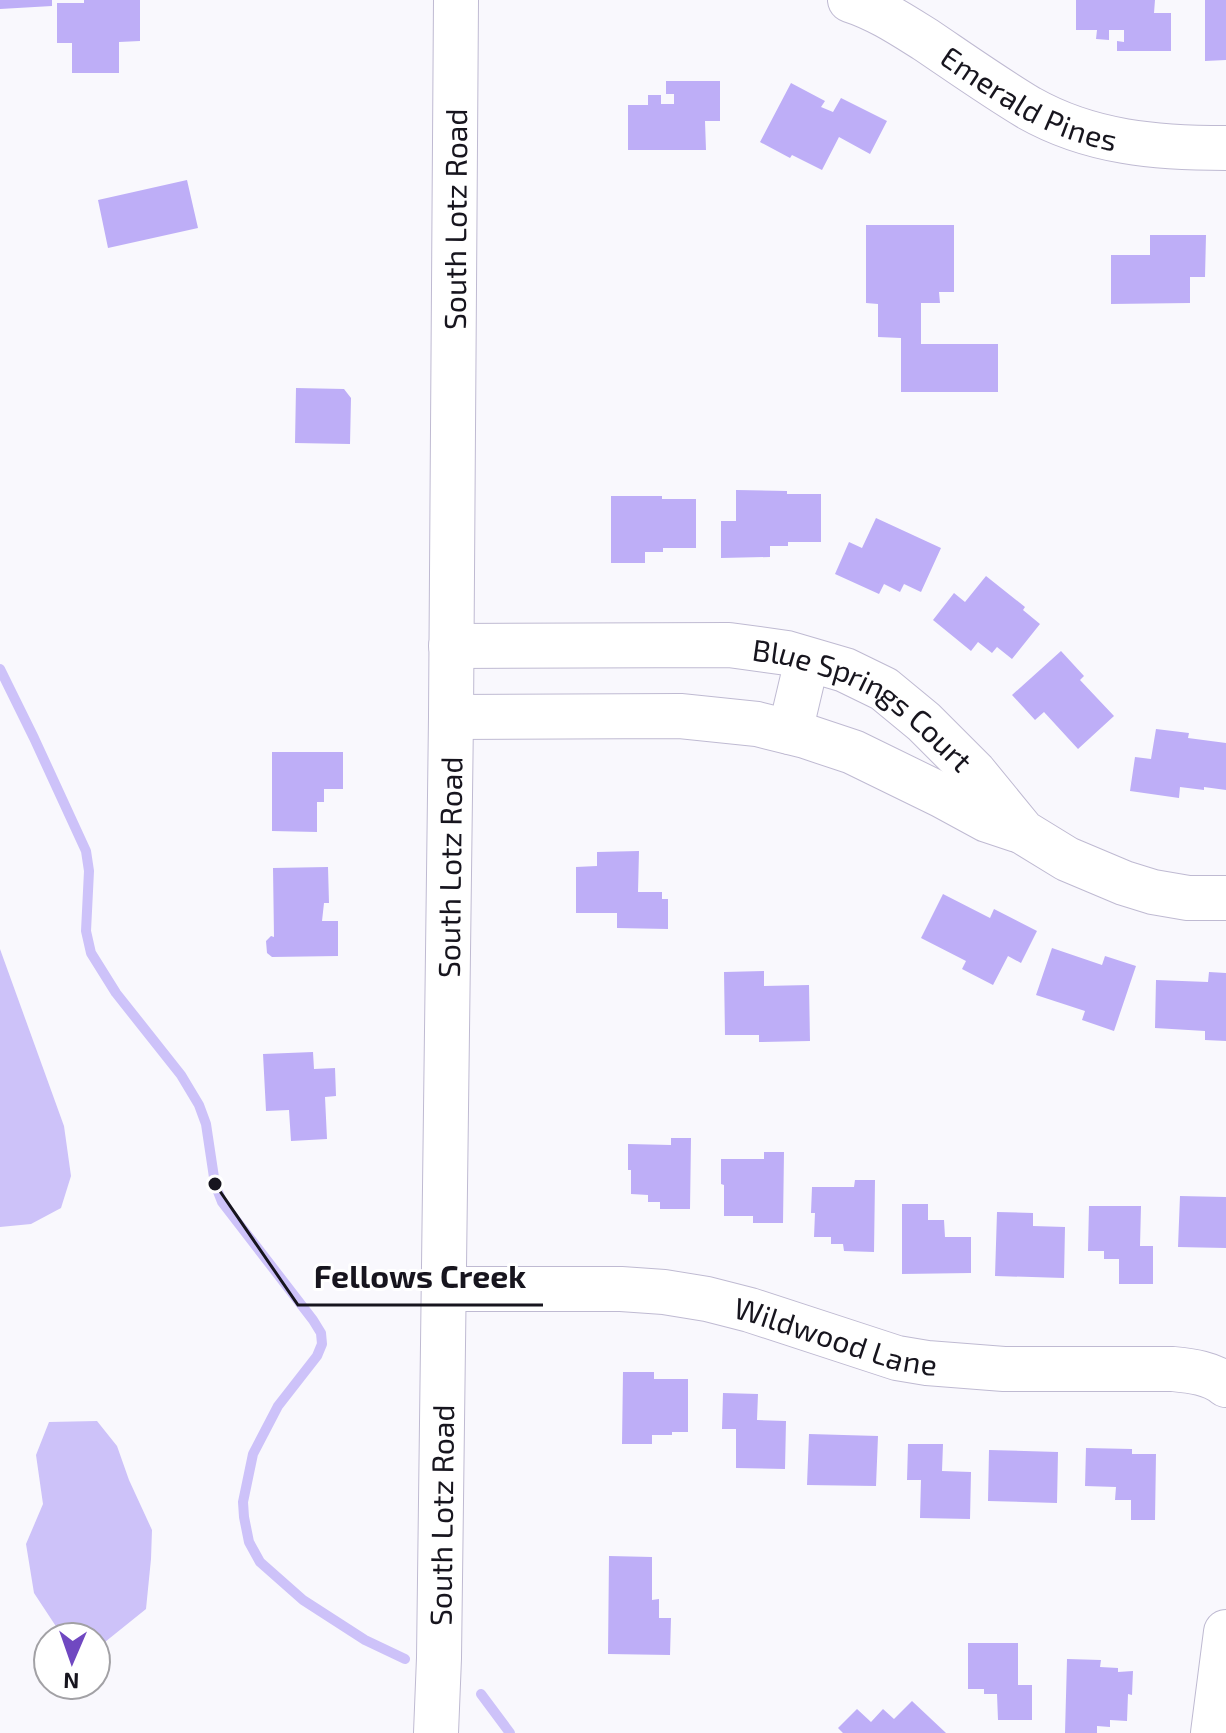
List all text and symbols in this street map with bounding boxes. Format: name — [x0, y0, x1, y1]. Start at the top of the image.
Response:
street label: Emerald Pines — [935, 38, 1121, 157]
street label: South Lotz Road — [436, 108, 473, 330]
street label: Blue Springs Court — [750, 630, 980, 778]
street label: South Lotz Road — [430, 756, 468, 978]
callout: Fellows Creek — [298, 1249, 543, 1305]
text: Fellows Creek — [314, 1256, 526, 1294]
street label: Wildwood Lane — [731, 1289, 938, 1382]
street label: South Lotz Road — [421, 1404, 460, 1626]
north arrow — [32, 1621, 112, 1701]
text: N — [63, 1669, 80, 1695]

